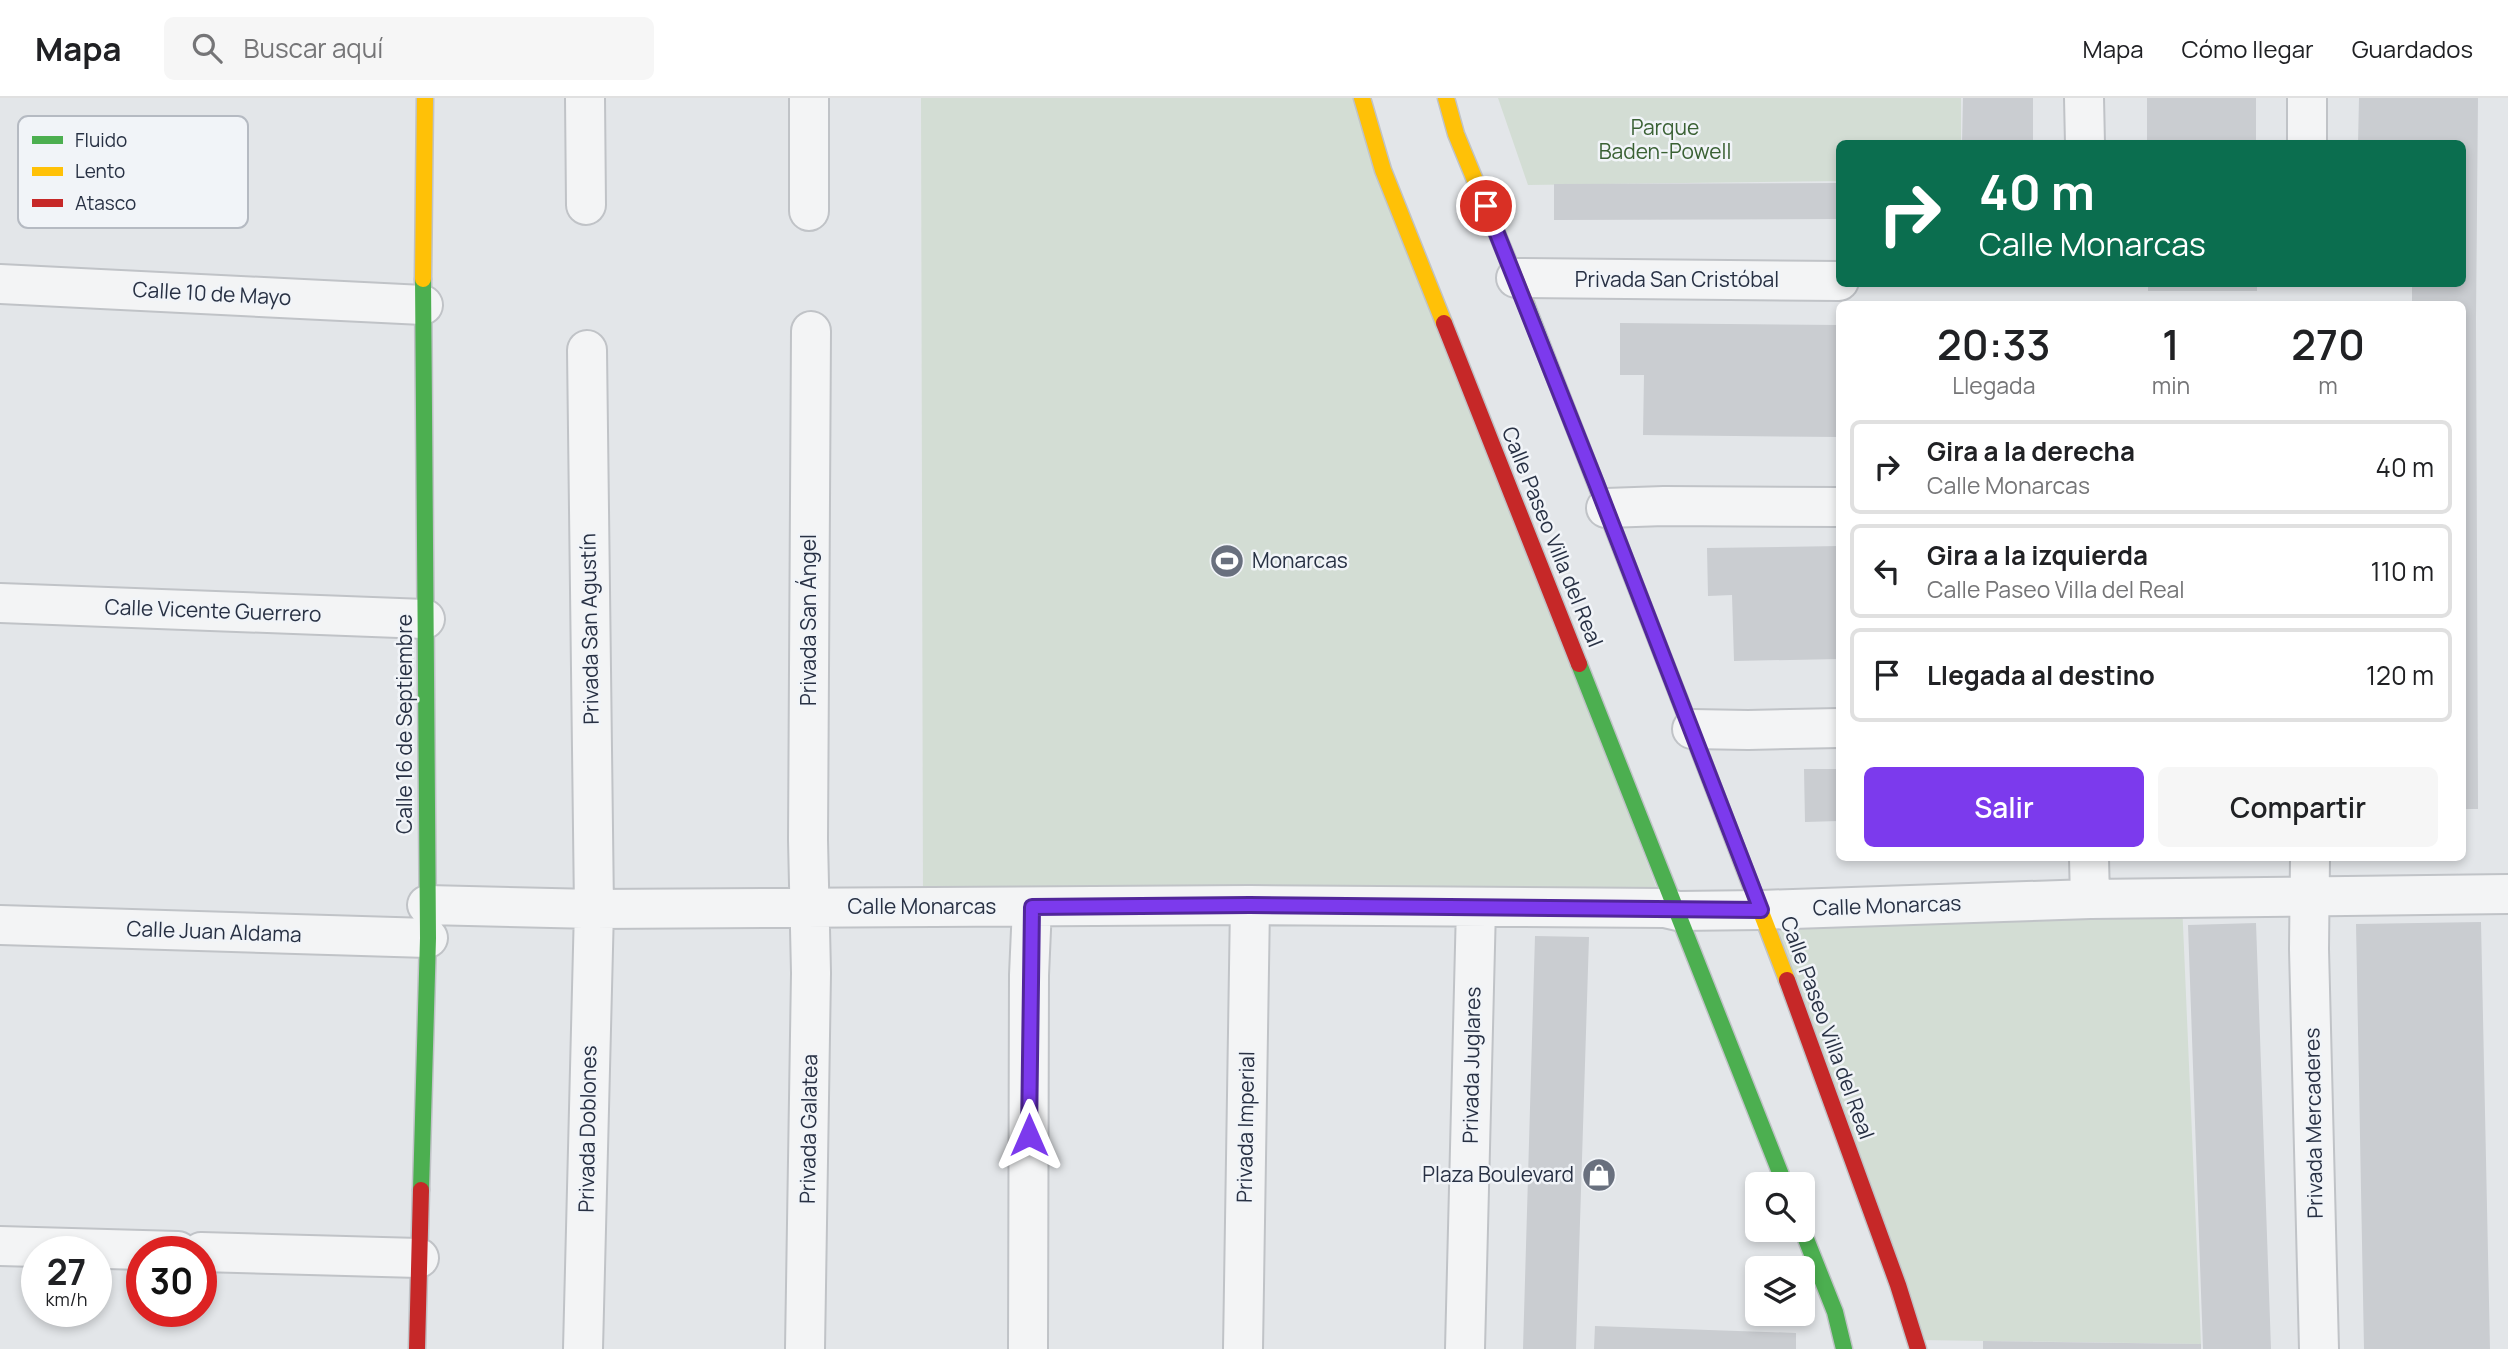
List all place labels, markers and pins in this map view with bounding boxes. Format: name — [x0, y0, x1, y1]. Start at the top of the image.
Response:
pin — [1456, 176, 1516, 236]
sports icon: Monarcas — [1208, 542, 1246, 580]
place label: Monarcas — [1252, 546, 1348, 574]
shop icon: Plaza Boulevard — [1580, 1156, 1618, 1194]
place label: Plaza Boulevard — [1422, 1160, 1574, 1188]

